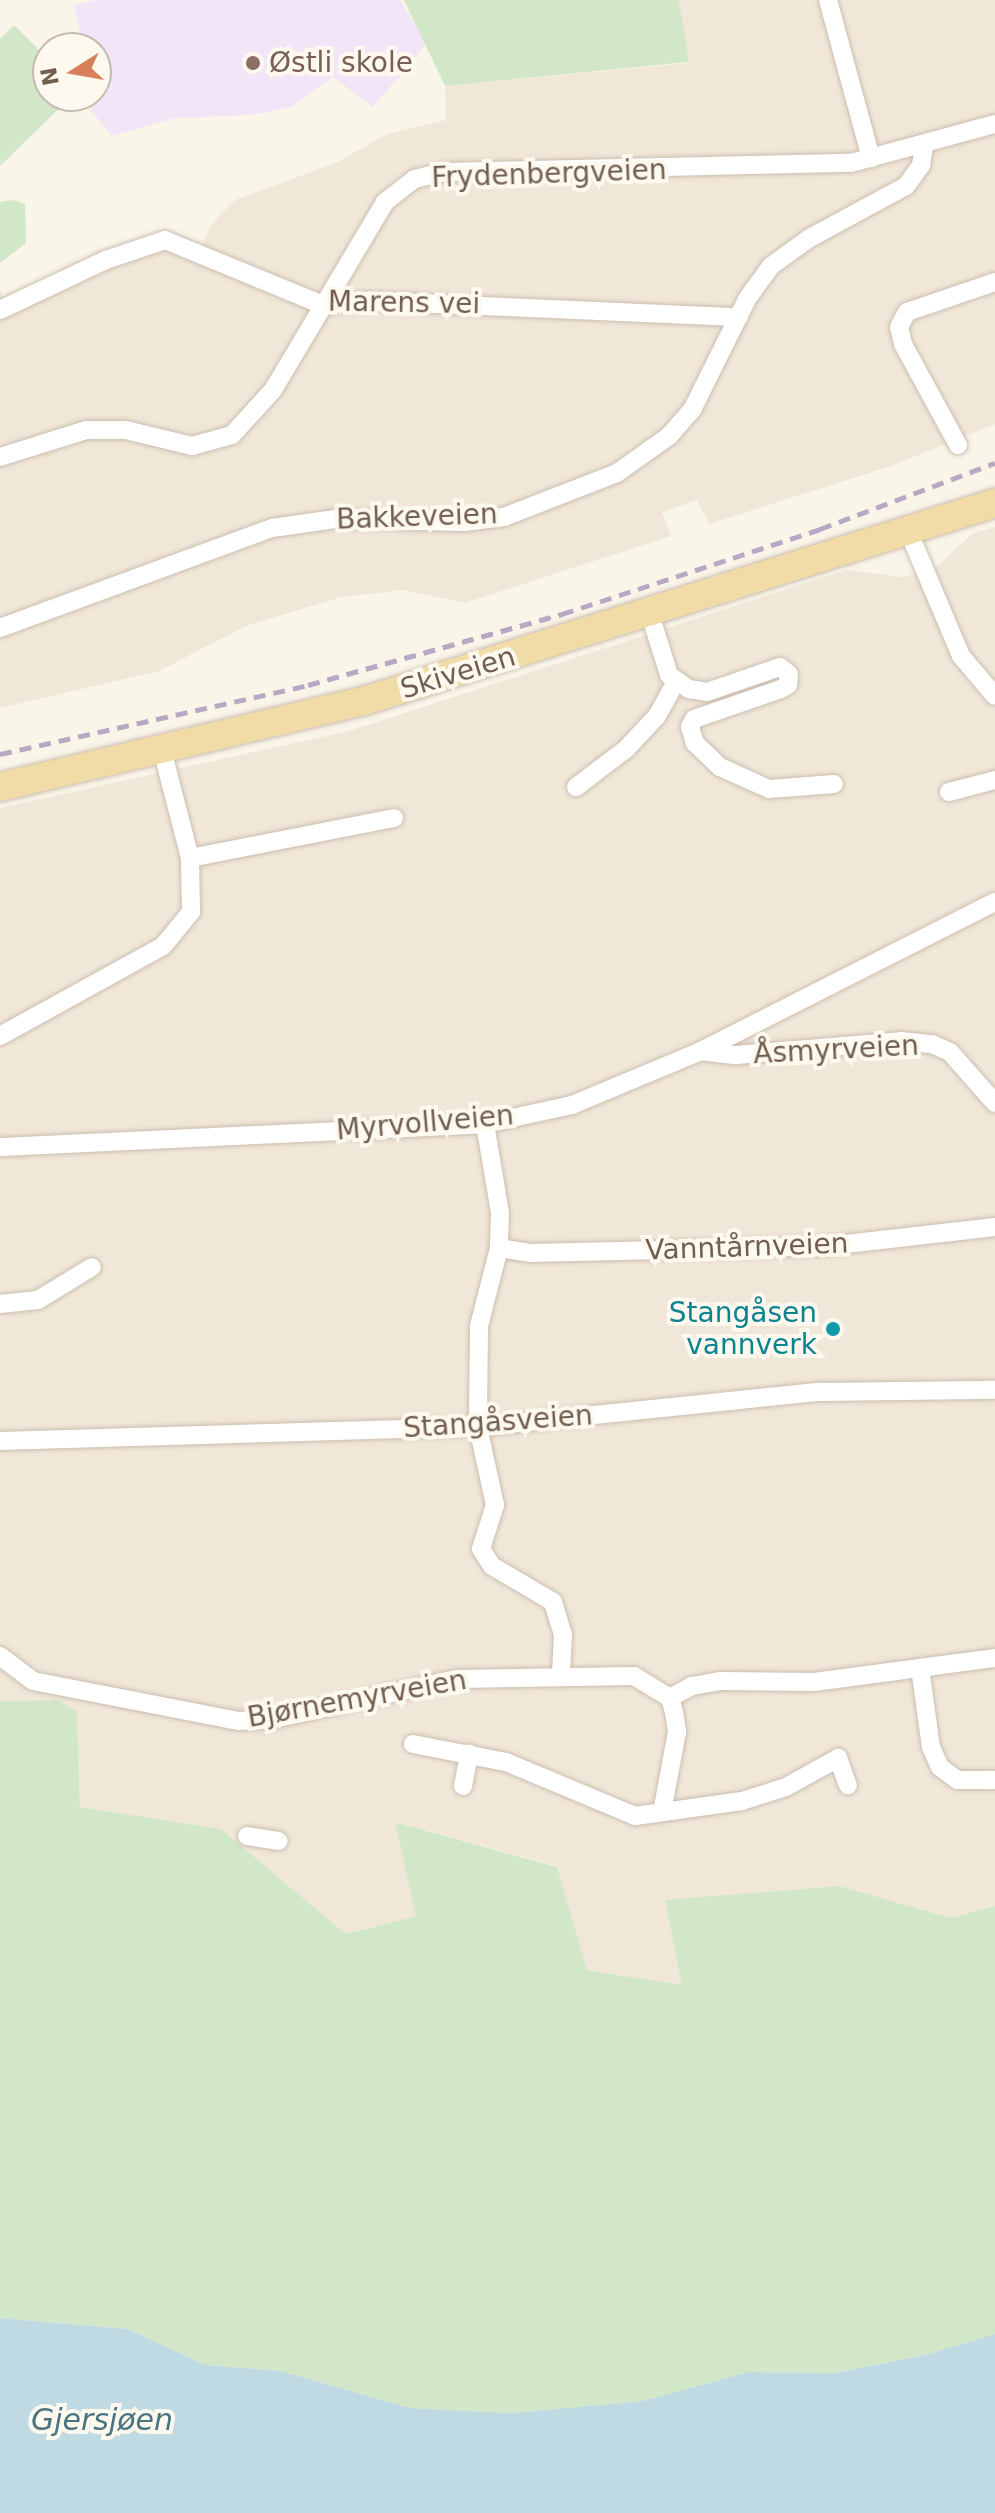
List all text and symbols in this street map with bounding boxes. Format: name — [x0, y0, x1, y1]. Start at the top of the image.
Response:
north arrow — [32, 32, 112, 112]
place label: Østli skole — [269, 46, 413, 80]
marker: Østli skole — [244, 54, 262, 72]
text: N — [36, 65, 64, 88]
street label: Frydenbergveien — [431, 153, 667, 195]
street label: Marens vei — [328, 285, 480, 321]
street label: Bakkeveien — [336, 497, 498, 537]
street label: Skiveien — [397, 640, 519, 706]
street label: Åsmyrveien — [752, 1029, 920, 1071]
street label: Myrvollveien — [335, 1099, 515, 1147]
street label: Vanntårnveien — [645, 1227, 849, 1267]
place label: Stangåsen vannverk — [669, 1296, 817, 1362]
marker: Stangåsen vannverk — [824, 1320, 842, 1338]
street label: Stangåsveien — [402, 1399, 594, 1445]
street label: Bjørnemyrveien — [245, 1663, 469, 1735]
water label: Gjersjøen — [31, 2402, 173, 2438]

